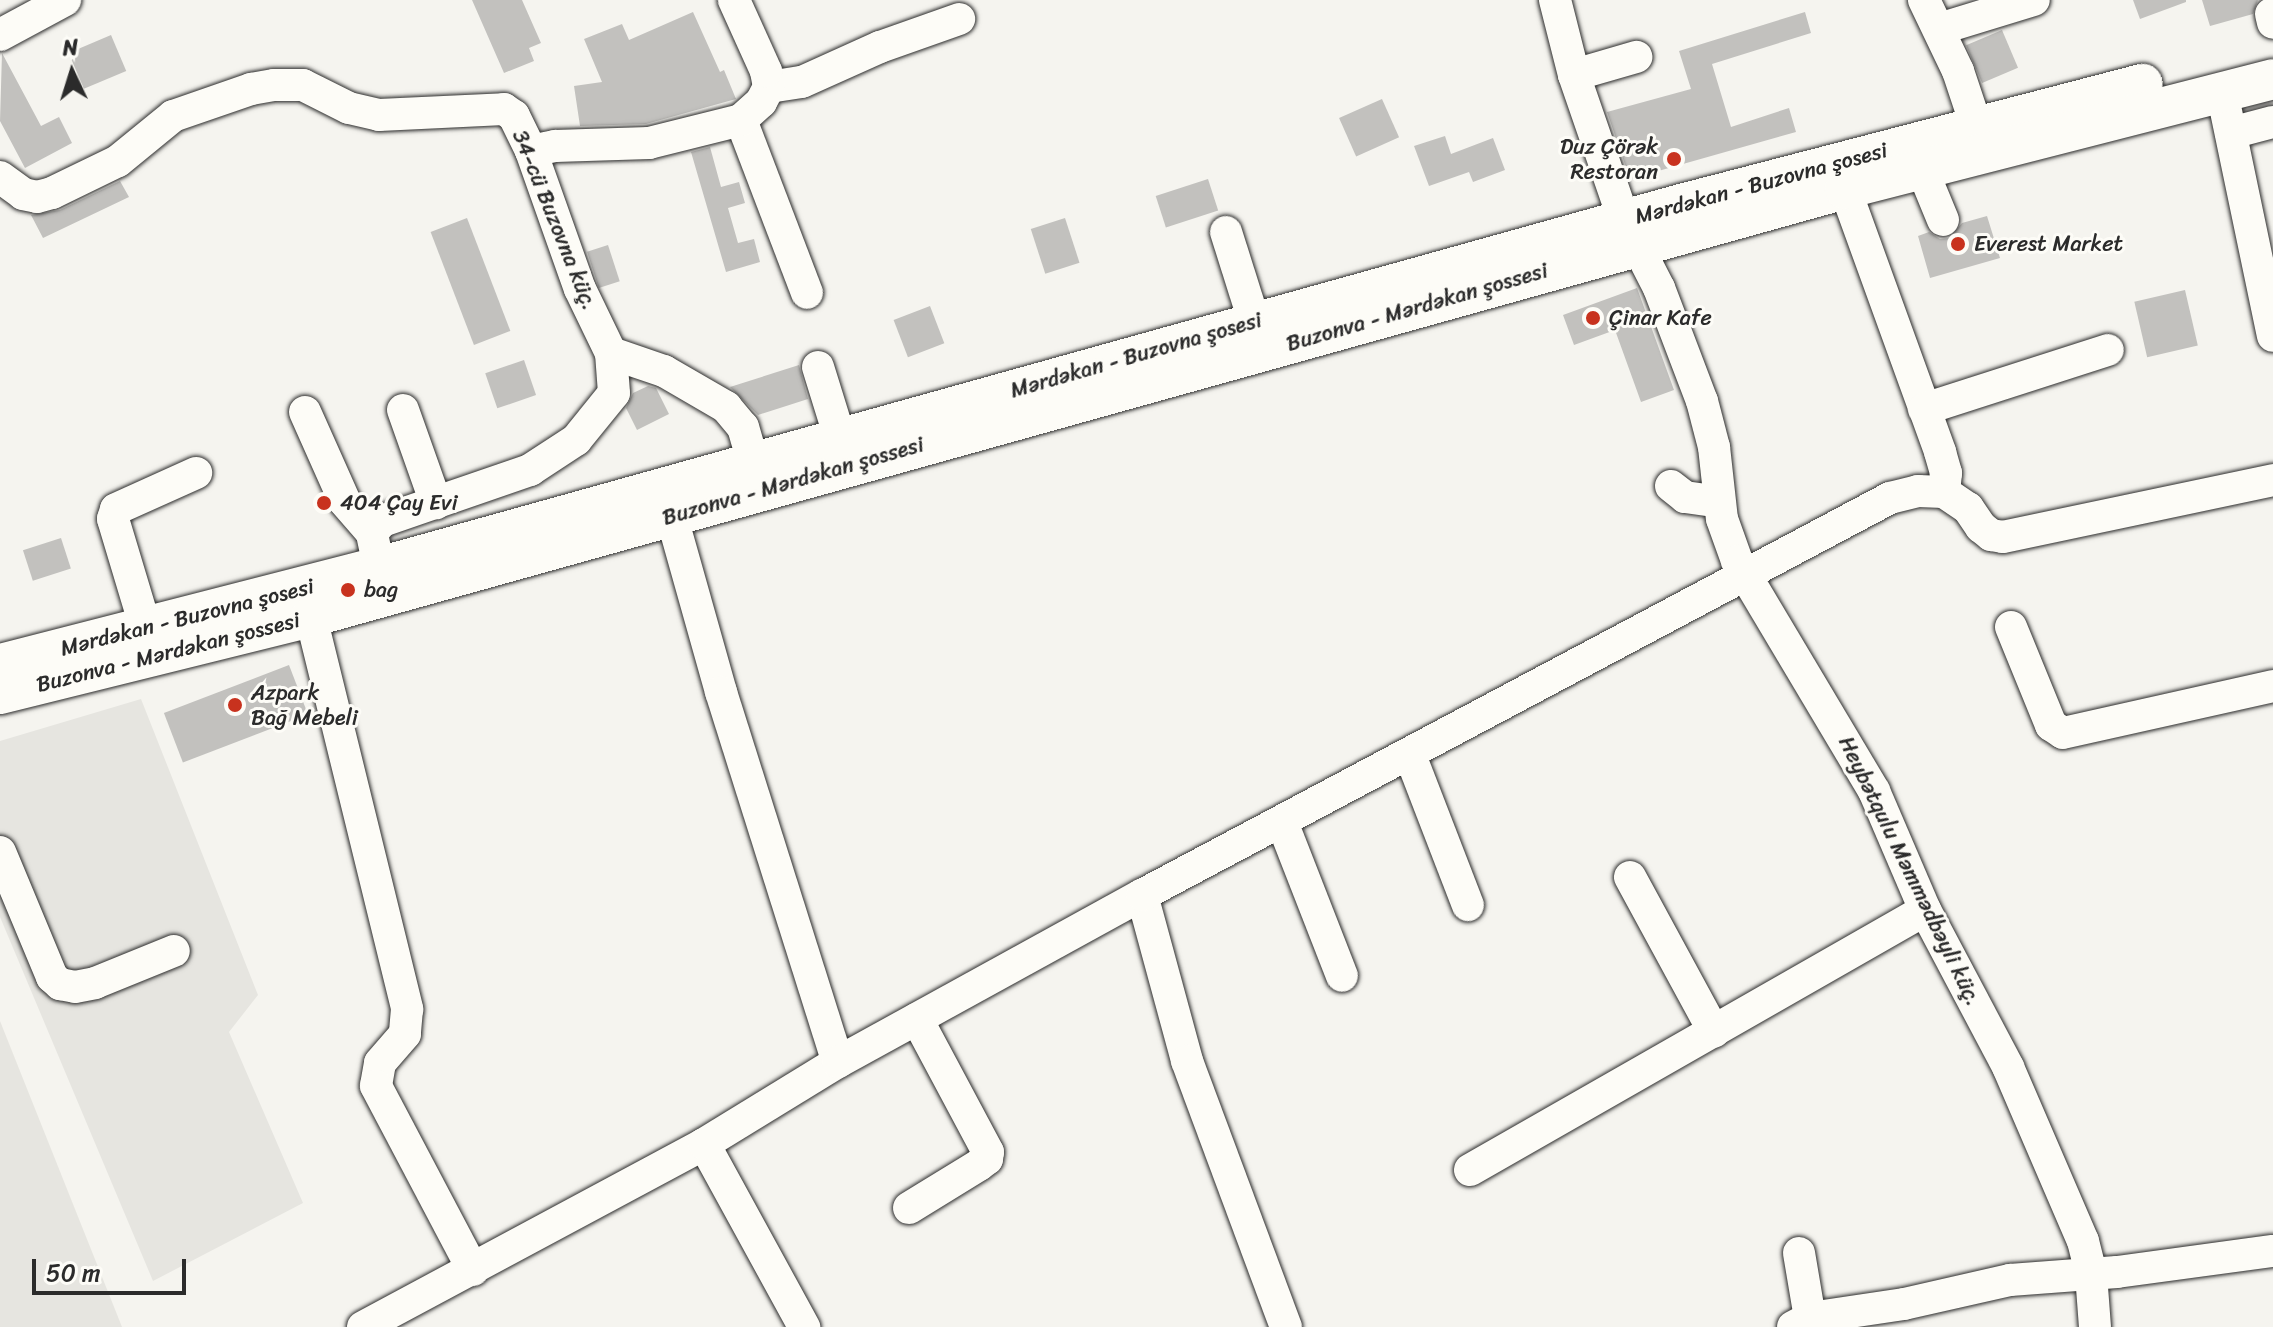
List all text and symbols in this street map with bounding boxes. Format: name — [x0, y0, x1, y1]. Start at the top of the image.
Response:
text: N — [61, 28, 79, 68]
north arrow — [32, 32, 112, 112]
street label: 34-cü Buzovna küç. — [507, 126, 603, 314]
place label: Duz Çörək Restoran — [1560, 133, 1658, 184]
street label: Mərdəkan - Buzovna şosesi — [1631, 136, 1891, 230]
marker: Duz Çörək Restoran — [1665, 150, 1683, 168]
place label: Everest Market — [1974, 231, 2122, 257]
marker: Everest Market — [1949, 235, 1967, 253]
street label: Buzonva - Mərdəkan şossesi — [1283, 257, 1551, 357]
place label: Çinar Kafe — [1609, 305, 1712, 331]
street label: Mərdəkan - Buzovna şosesi — [1006, 306, 1266, 404]
marker: Çinar Kafe — [1584, 309, 1602, 327]
street label: Buzonva - Mərdəkan şossesi — [659, 431, 927, 531]
place label: 404 Çay Evi — [340, 490, 458, 516]
marker: 404 Çay Evi — [315, 494, 333, 512]
street label: Mərdəkan - Buzovna şosesi — [56, 572, 318, 662]
place label: bag — [364, 577, 398, 603]
marker: bag — [339, 581, 357, 599]
street label: Buzonva - Mərdəkan şossesi — [33, 606, 303, 698]
place label: Azpark Bağ Mebeli — [251, 679, 358, 730]
marker: Azpark Bağ Mebeli — [226, 696, 244, 714]
street label: Heybətqulu Məmmədbəyli küç. — [1833, 732, 1987, 1010]
scale bar — [36, 1243, 190, 1293]
text: 50 m — [46, 1252, 101, 1294]

